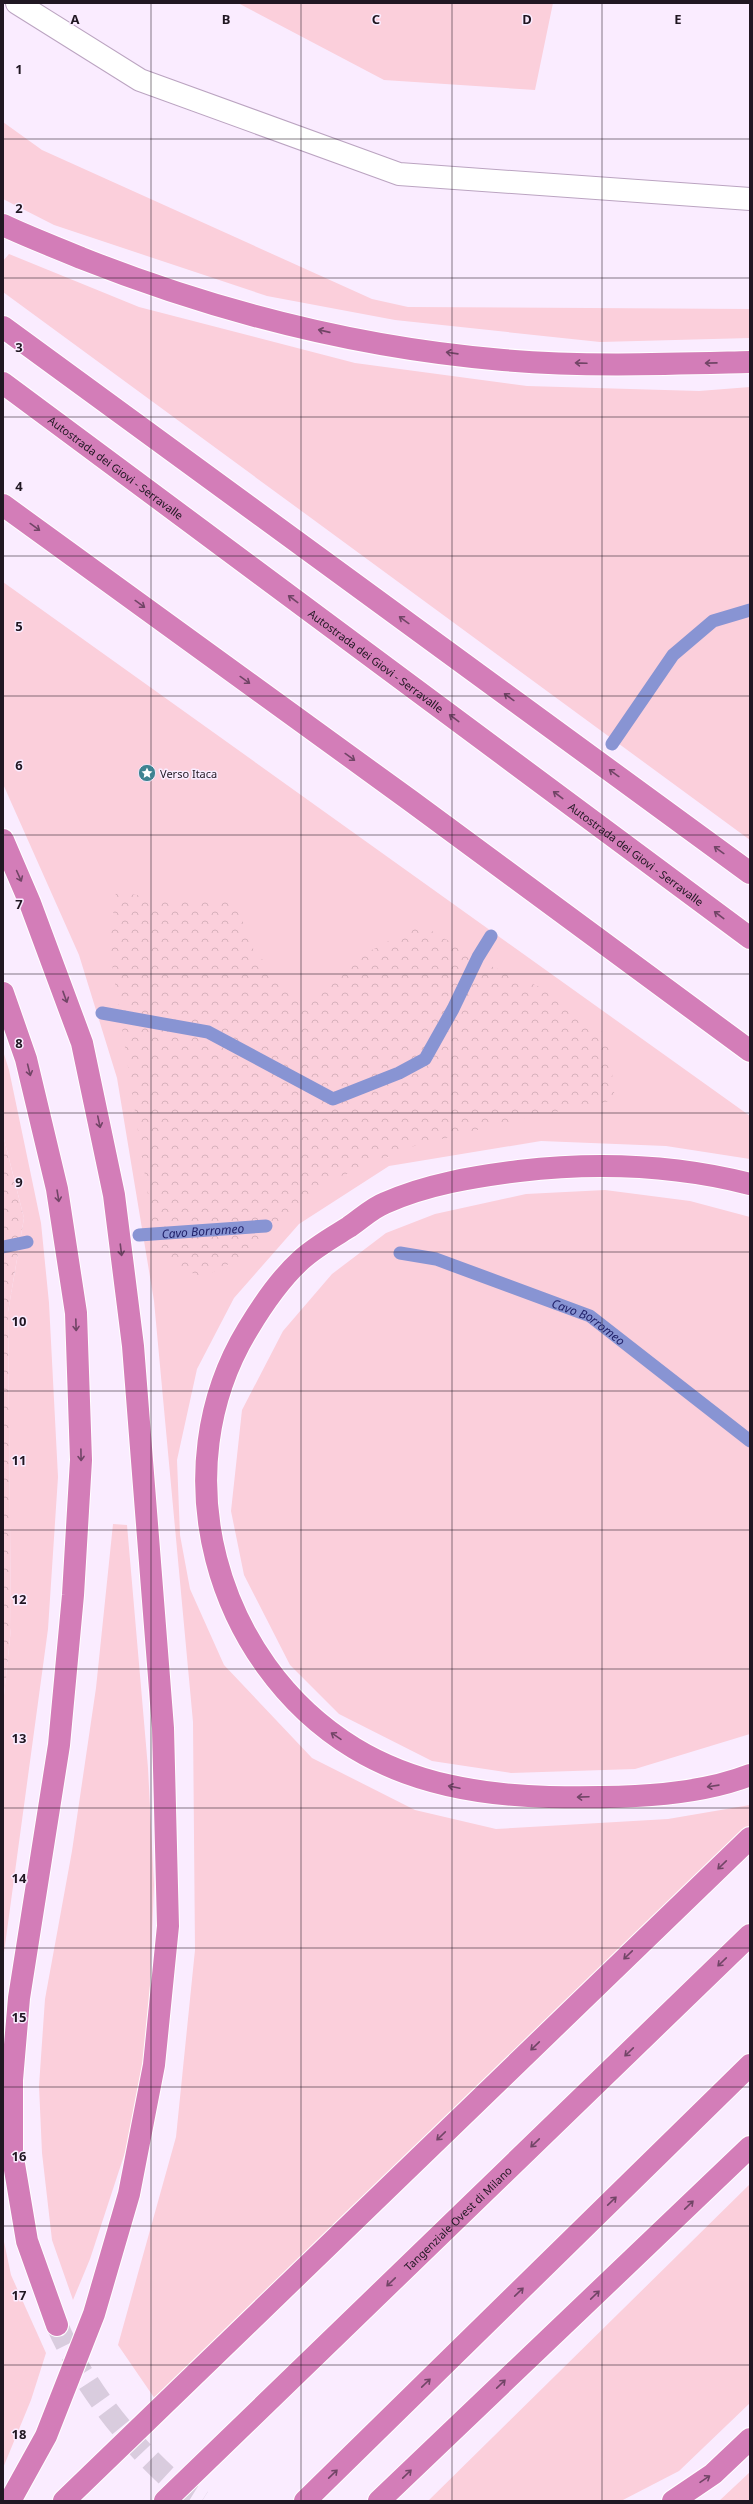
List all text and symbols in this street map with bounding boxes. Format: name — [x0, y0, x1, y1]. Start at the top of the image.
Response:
text: A — [71, 10, 80, 28]
text: B — [222, 10, 230, 28]
text: C — [372, 10, 380, 28]
text: D — [522, 10, 532, 28]
text: E — [674, 10, 682, 28]
text: 1 — [15, 60, 23, 78]
text: 2 — [15, 199, 23, 217]
one-way arrow — [317, 327, 330, 335]
text: 3 — [15, 338, 23, 356]
one-way arrow — [446, 349, 459, 357]
one-way arrow — [575, 359, 588, 367]
one-way arrow — [705, 359, 718, 367]
street label: Autostrada dei Giovi - Serravalle — [46, 412, 187, 522]
text: 4 — [15, 477, 23, 495]
one-way arrow — [29, 523, 40, 532]
one-way arrow — [288, 594, 299, 603]
one-way arrow — [134, 600, 145, 608]
street label: Autostrada dei Giovi - Serravalle — [306, 605, 447, 715]
one-way arrow — [398, 616, 409, 624]
text: 5 — [15, 617, 23, 635]
one-way arrow — [239, 676, 250, 684]
one-way arrow — [503, 693, 514, 701]
one-way arrow — [448, 714, 459, 722]
one-way arrow — [345, 752, 356, 761]
text: 6 — [15, 756, 23, 774]
place icon: Verso Itaca — [137, 763, 157, 783]
place label: Verso Itaca — [160, 766, 217, 781]
one-way arrow — [608, 769, 619, 778]
one-way arrow — [553, 791, 564, 800]
street label: Autostrada dei Giovi - Serravalle — [566, 798, 707, 909]
one-way arrow — [713, 846, 724, 854]
one-way arrow — [15, 869, 23, 881]
text: 7 — [15, 895, 23, 913]
one-way arrow — [713, 910, 724, 919]
one-way arrow — [62, 991, 70, 1003]
text: 8 — [15, 1034, 23, 1052]
one-way arrow — [25, 1063, 33, 1076]
one-way arrow — [95, 1116, 103, 1129]
text: 9 — [15, 1173, 23, 1191]
one-way arrow — [54, 1189, 62, 1202]
water label: Cavo Borromeo — [161, 1219, 245, 1242]
one-way arrow — [117, 1243, 125, 1256]
water label: Cavo Borromeo — [549, 1294, 629, 1349]
text: 10 — [12, 1312, 26, 1330]
one-way arrow — [73, 1318, 80, 1331]
one-way arrow — [77, 1448, 85, 1461]
text: 11 — [12, 1451, 26, 1469]
text: 12 — [12, 1590, 26, 1608]
text: 13 — [12, 1729, 26, 1747]
one-way arrow — [330, 1732, 341, 1740]
one-way arrow — [448, 1782, 461, 1790]
one-way arrow — [707, 1782, 720, 1790]
one-way arrow — [577, 1793, 590, 1801]
one-way arrow — [717, 1860, 727, 1870]
text: 14 — [12, 1869, 27, 1887]
one-way arrow — [623, 1951, 633, 1960]
one-way arrow — [717, 1957, 727, 1967]
text: 15 — [12, 2008, 26, 2026]
one-way arrow — [530, 2041, 540, 2051]
one-way arrow — [624, 2047, 634, 2057]
one-way arrow — [436, 2131, 446, 2141]
one-way arrow — [530, 2138, 540, 2148]
text: 16 — [12, 2147, 26, 2165]
street label: Tangenziale Ovest di Milano — [400, 2162, 515, 2274]
one-way arrow — [607, 2196, 617, 2206]
one-way arrow — [684, 2200, 694, 2210]
one-way arrow — [386, 2277, 396, 2287]
text: 17 — [12, 2286, 26, 2304]
one-way arrow — [514, 2287, 524, 2297]
one-way arrow — [590, 2290, 600, 2299]
one-way arrow — [421, 2378, 431, 2388]
one-way arrow — [496, 2379, 506, 2389]
text: 18 — [12, 2425, 26, 2443]
one-way arrow — [328, 2469, 338, 2479]
one-way arrow — [402, 2469, 412, 2479]
one-way arrow — [699, 2475, 710, 2483]

